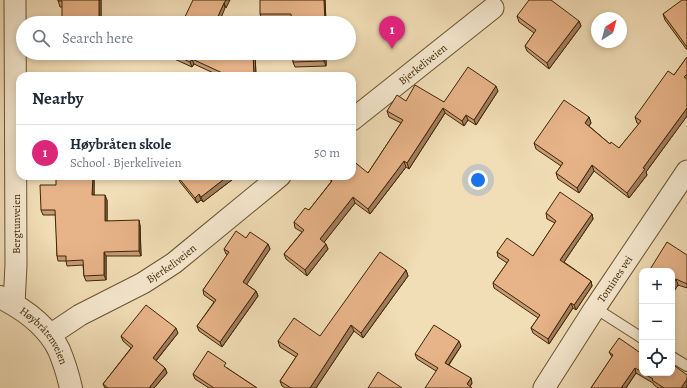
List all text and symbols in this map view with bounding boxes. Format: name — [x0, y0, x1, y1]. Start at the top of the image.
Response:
north arrow — [591, 12, 627, 48]
search box — [16, 16, 356, 60]
pin: 1 — [379, 16, 405, 49]
icon: search — [30, 27, 52, 49]
text: Search here — [62, 28, 133, 48]
street label: Bjerkeliveien — [395, 40, 450, 88]
text: Nearby — [32, 87, 83, 110]
text: Høybråten skole — [70, 134, 172, 154]
text: 1 — [43, 144, 47, 161]
text: 50 m — [314, 144, 340, 161]
text: School · Bjerkeliveien — [70, 154, 182, 171]
your location — [468, 170, 488, 190]
street label: Bergtunveien — [9, 194, 24, 254]
street label: Bjerkeliveien — [144, 241, 200, 287]
street label: Tomines vei — [594, 253, 636, 305]
map controls — [639, 268, 675, 376]
button: + — [639, 268, 675, 304]
street label: Høybråtenveien — [17, 303, 71, 367]
button: − — [639, 304, 675, 340]
button: locate — [639, 340, 675, 376]

